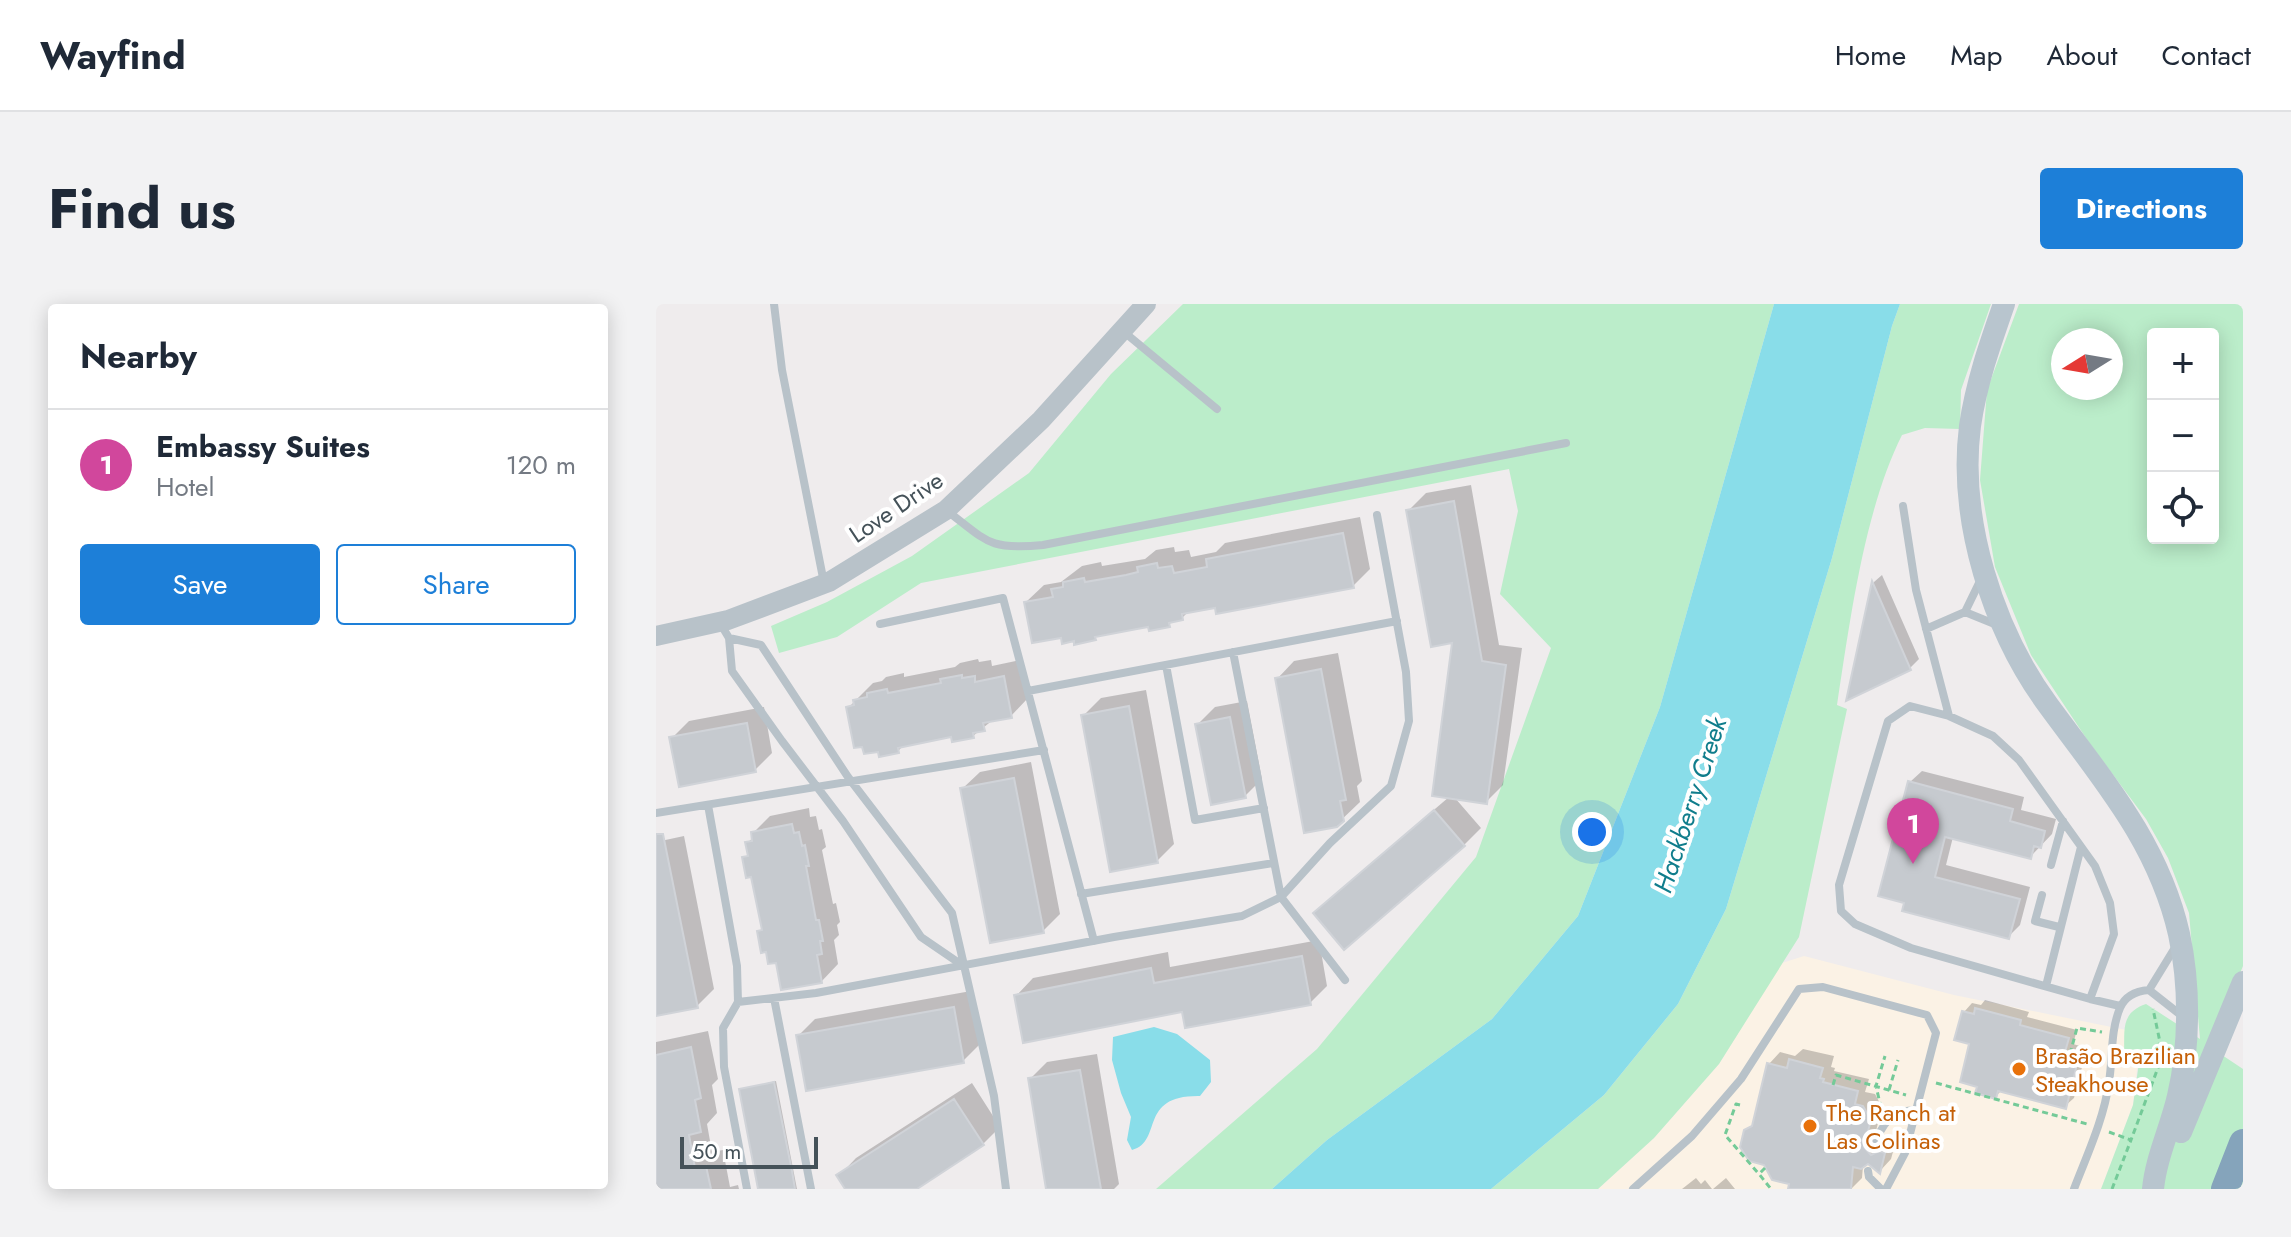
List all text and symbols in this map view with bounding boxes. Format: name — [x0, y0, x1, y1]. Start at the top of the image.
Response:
text: Wayfind — [40, 28, 186, 83]
text: Home — [1835, 35, 1906, 76]
text: Map — [1950, 35, 2002, 76]
text: About — [2046, 35, 2118, 76]
text: Contact — [2162, 35, 2251, 76]
text: Find us — [48, 168, 236, 249]
button: Directions — [2040, 168, 2243, 249]
north arrow — [2051, 328, 2123, 400]
map controls — [2147, 328, 2219, 544]
button: + — [2147, 328, 2219, 400]
text: Nearby — [80, 332, 197, 381]
button: − — [2147, 400, 2219, 472]
text: Embassy Suites — [156, 425, 370, 468]
text: 1 — [99, 446, 113, 484]
text: 120 m — [506, 446, 576, 484]
street label: Love Drive — [842, 463, 950, 551]
text: Hotel — [156, 468, 214, 506]
button: locate — [2147, 472, 2219, 544]
button: Save — [80, 544, 320, 625]
button: Share — [336, 544, 576, 625]
water label: Hackberry Creek — [1644, 710, 1737, 898]
pin: 1 — [1887, 798, 1939, 864]
your location — [1572, 812, 1612, 852]
place label: Brasão Brazilian Steakhouse — [2035, 1038, 2196, 1101]
marker: Brasão Brazilian Steakhouse — [2010, 1060, 2028, 1078]
place label: The Ranch at Las Colinas — [1826, 1095, 1956, 1158]
marker: The Ranch at Las Colinas — [1801, 1117, 1819, 1135]
scale bar — [680, 1133, 818, 1169]
text: 50 m — [692, 1135, 741, 1167]

